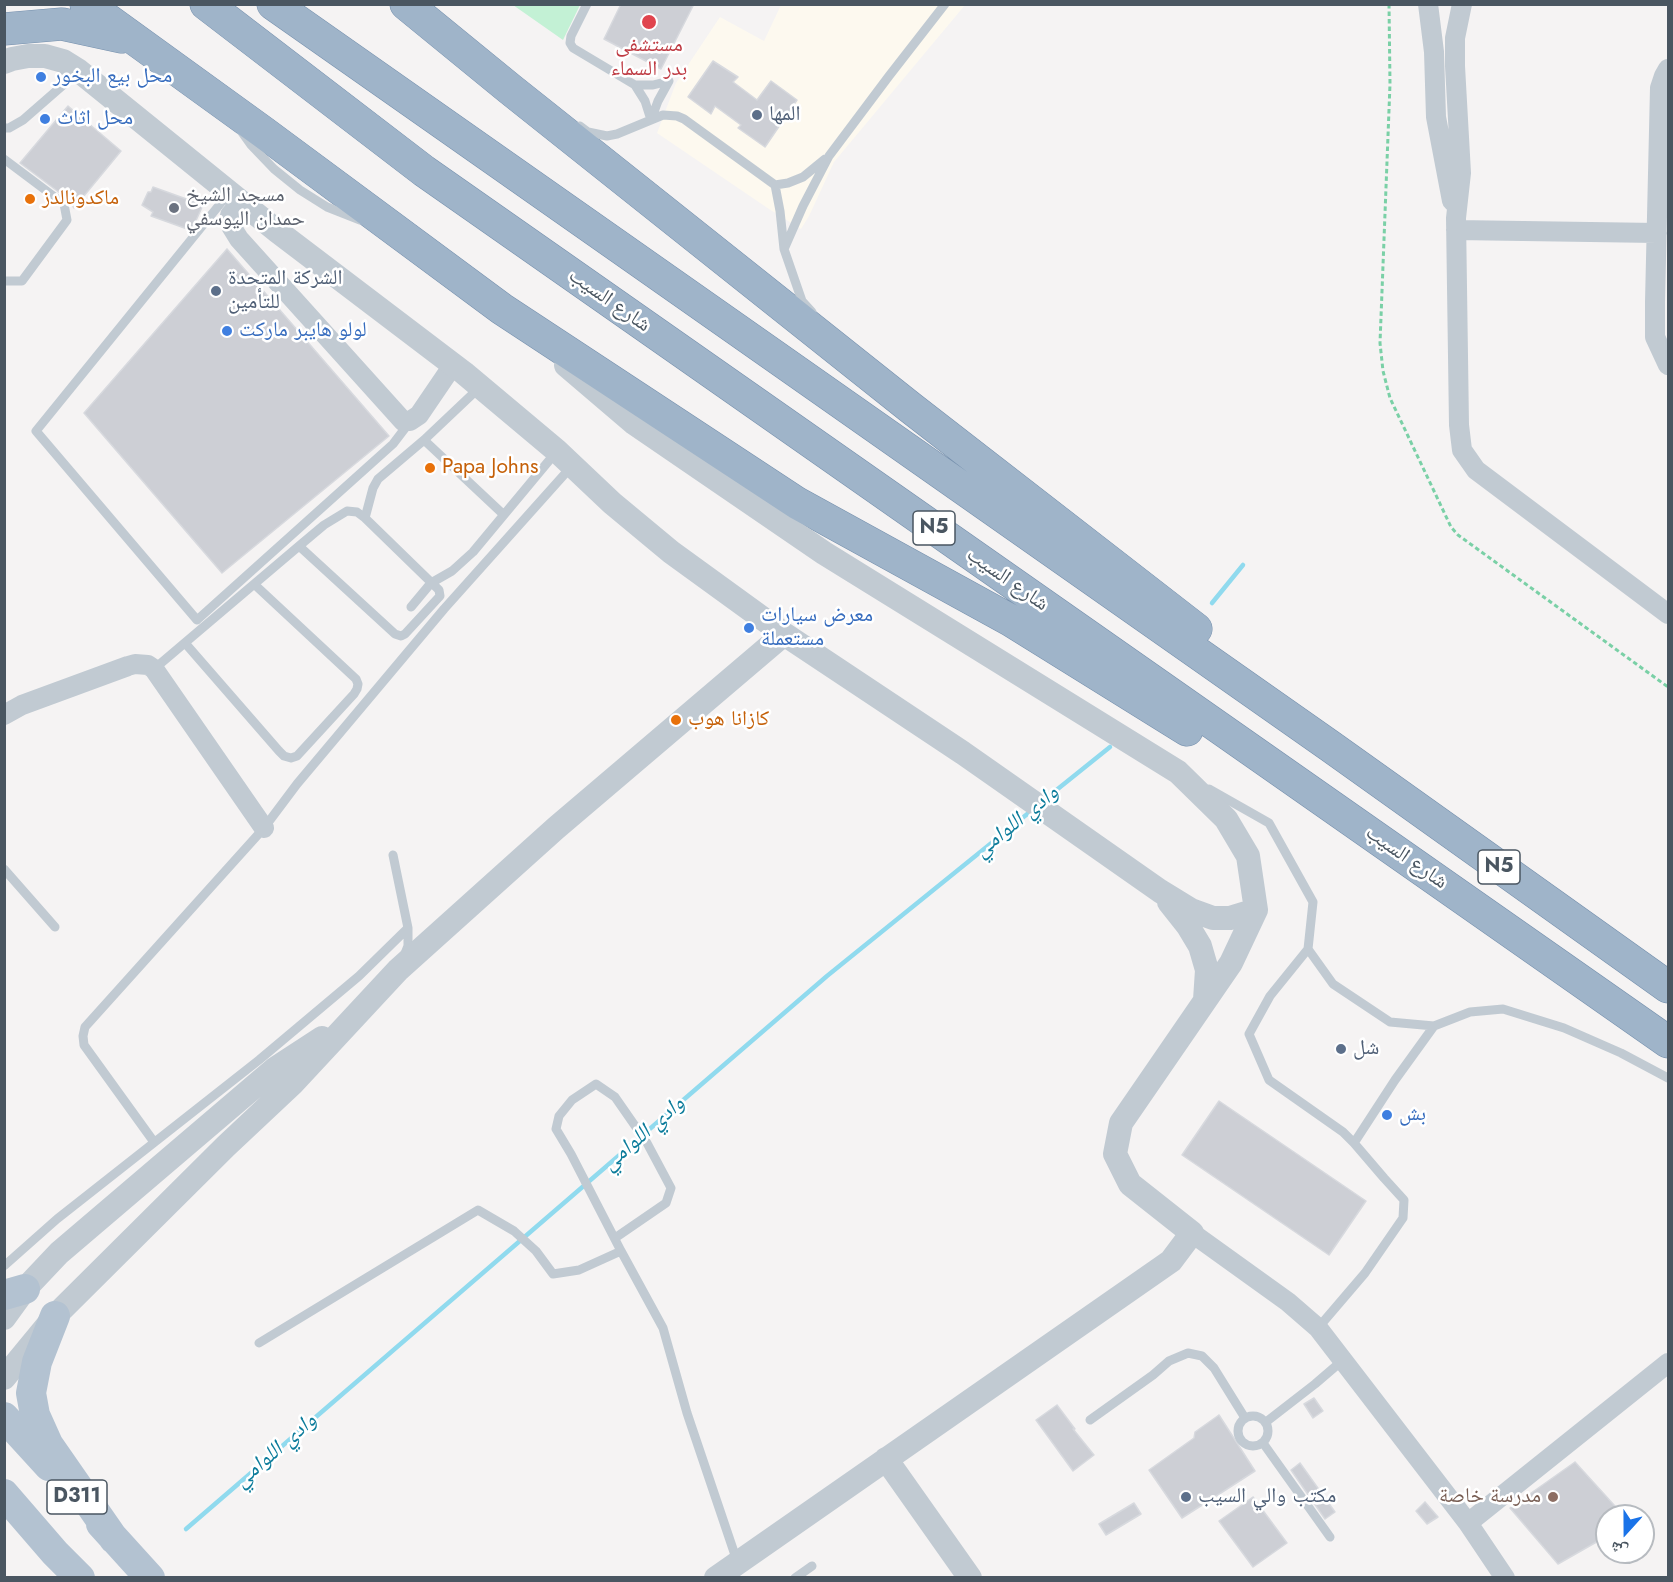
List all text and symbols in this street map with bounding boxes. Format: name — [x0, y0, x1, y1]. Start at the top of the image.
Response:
marker: مستشفى بدر السماء — [640, 13, 658, 31]
place label: مستشفى بدر السماء — [611, 33, 687, 83]
place label: محل بيع البخور — [53, 64, 172, 90]
marker: محل بيع البخور — [34, 70, 48, 84]
place label: المها — [769, 102, 800, 128]
place label: محل اثاث — [57, 106, 133, 132]
marker: المها — [750, 108, 764, 122]
marker: محل اثاث — [38, 112, 52, 126]
place label: مسجد الشيخ حمدان اليوسفي — [186, 183, 305, 233]
place label: ماكدونالدز — [42, 186, 119, 212]
marker: ماكدونالدز — [23, 192, 37, 206]
marker: مسجد الشيخ حمدان اليوسفي — [167, 201, 181, 215]
street label: شارع السيب — [563, 264, 655, 338]
place label: الشركة المتحدة للتأمين — [228, 266, 343, 316]
marker: الشركة المتحدة للتأمين — [209, 284, 223, 298]
place label: لولو هايبر ماركت — [239, 318, 367, 344]
marker: لولو هايبر ماركت — [220, 324, 234, 338]
place label: Papa Johns — [442, 455, 538, 481]
marker: Papa Johns — [423, 461, 437, 475]
road number: N5 — [913, 511, 955, 545]
street label: شارع السيب — [961, 543, 1053, 617]
place label: معرض سيارات مستعملة — [761, 603, 873, 653]
marker: معرض سيارات مستعملة — [742, 621, 756, 635]
place label: كازانا هوب — [688, 707, 769, 733]
marker: كازانا هوب — [669, 713, 683, 727]
water label: وادي اللوامي — [970, 780, 1064, 864]
street label: شارع السيب — [1360, 821, 1452, 895]
road number: N5 — [1478, 850, 1520, 884]
place label: شل — [1353, 1036, 1379, 1062]
marker: شل — [1334, 1042, 1348, 1056]
water label: وادي اللوامي — [597, 1091, 691, 1177]
place label: بش — [1399, 1102, 1426, 1128]
marker: بش — [1380, 1108, 1394, 1122]
water label: وادي اللوامي — [229, 1408, 323, 1494]
road number: D311 — [47, 1480, 107, 1514]
place label: مكتب والي السيب — [1198, 1484, 1336, 1510]
place label: مدرسة خاصة — [1439, 1484, 1541, 1510]
marker: مكتب والي السيب — [1179, 1490, 1193, 1504]
marker: مدرسة خاصة — [1546, 1490, 1560, 1504]
north arrow — [1595, 1504, 1655, 1564]
text: ش — [1607, 1536, 1631, 1563]

